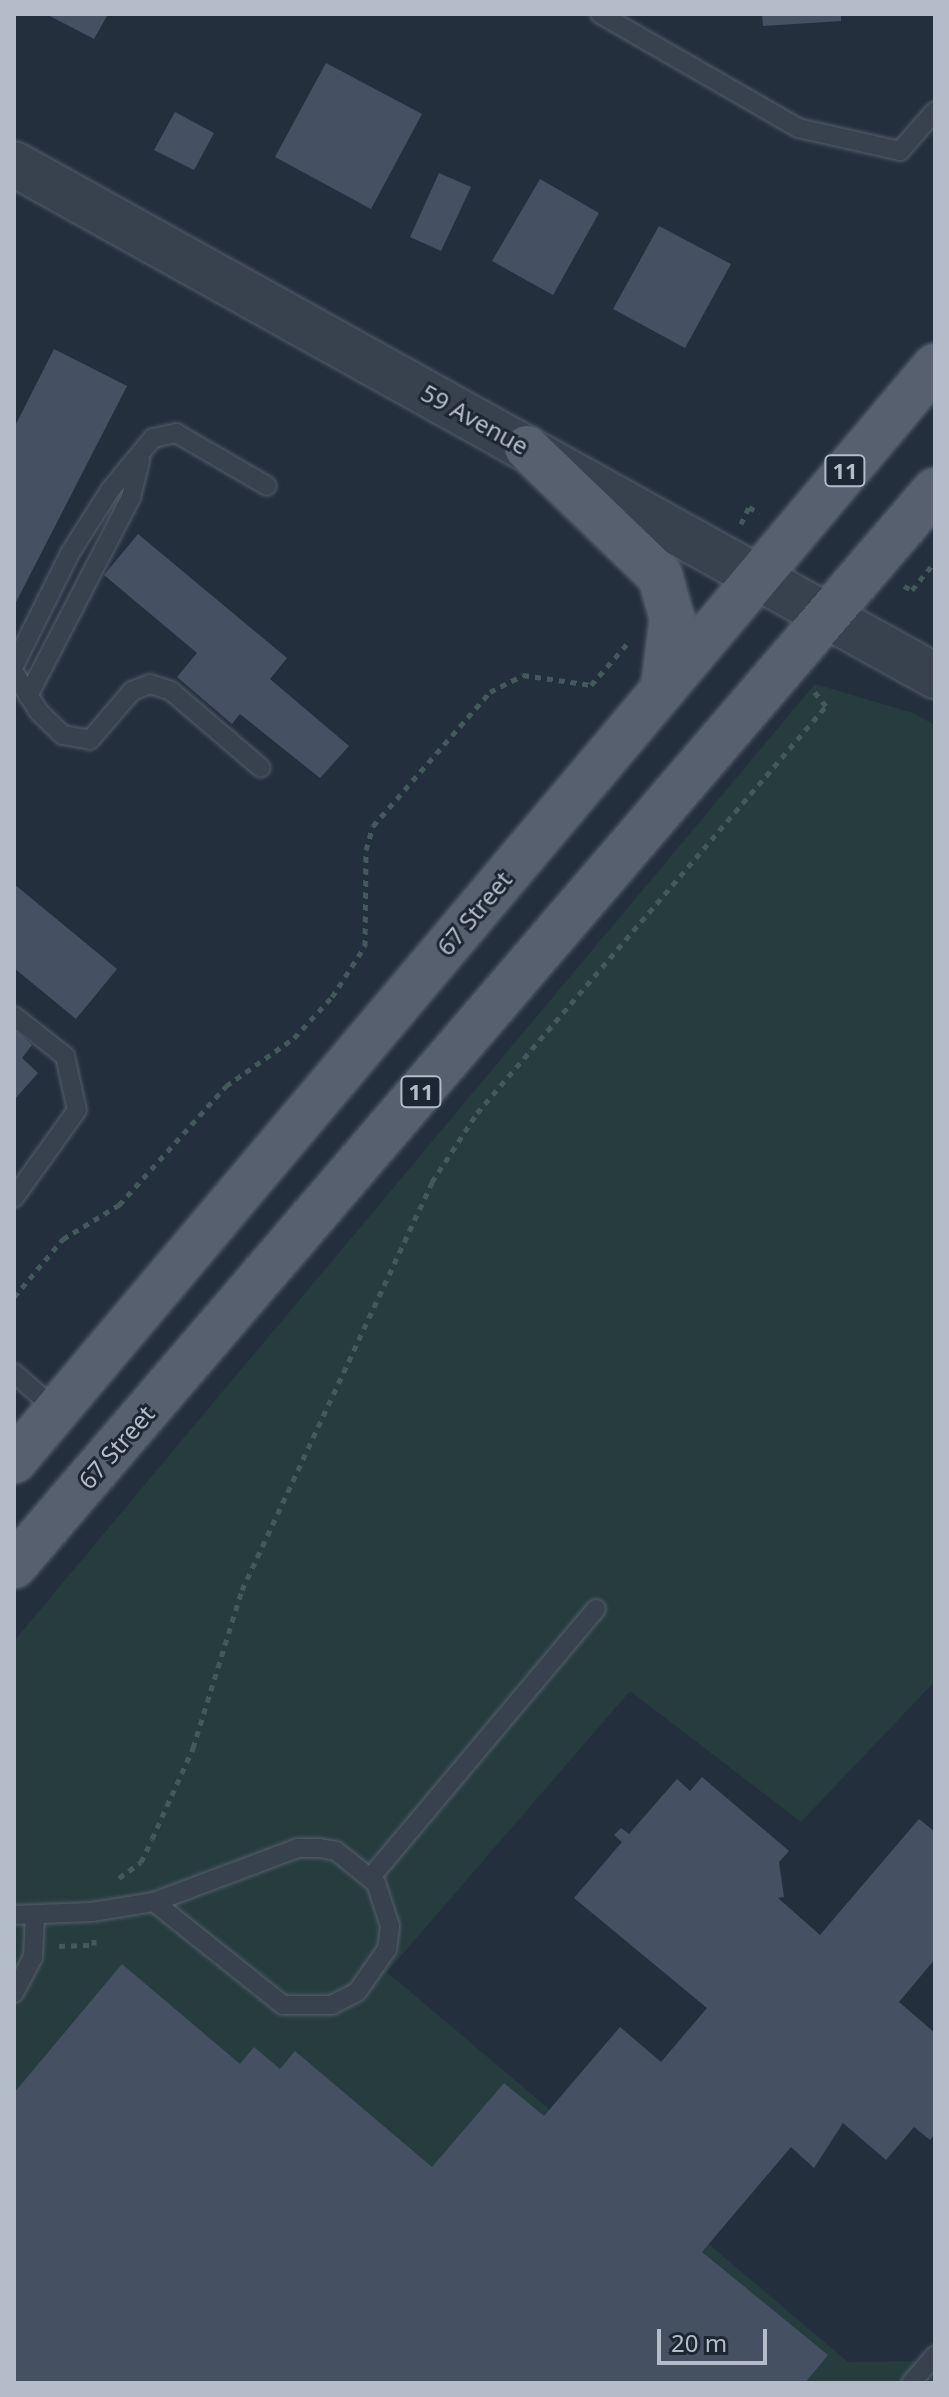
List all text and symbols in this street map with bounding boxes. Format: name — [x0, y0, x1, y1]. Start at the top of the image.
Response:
street label: 59 Avenue — [416, 378, 534, 460]
road number: 11 — [823, 453, 867, 489]
street label: 67 Street — [431, 865, 517, 961]
road number: 11 — [399, 1074, 443, 1110]
street label: 67 Street — [72, 1400, 160, 1494]
scale bar — [661, 2313, 771, 2363]
text: 20 m — [671, 2326, 727, 2359]

